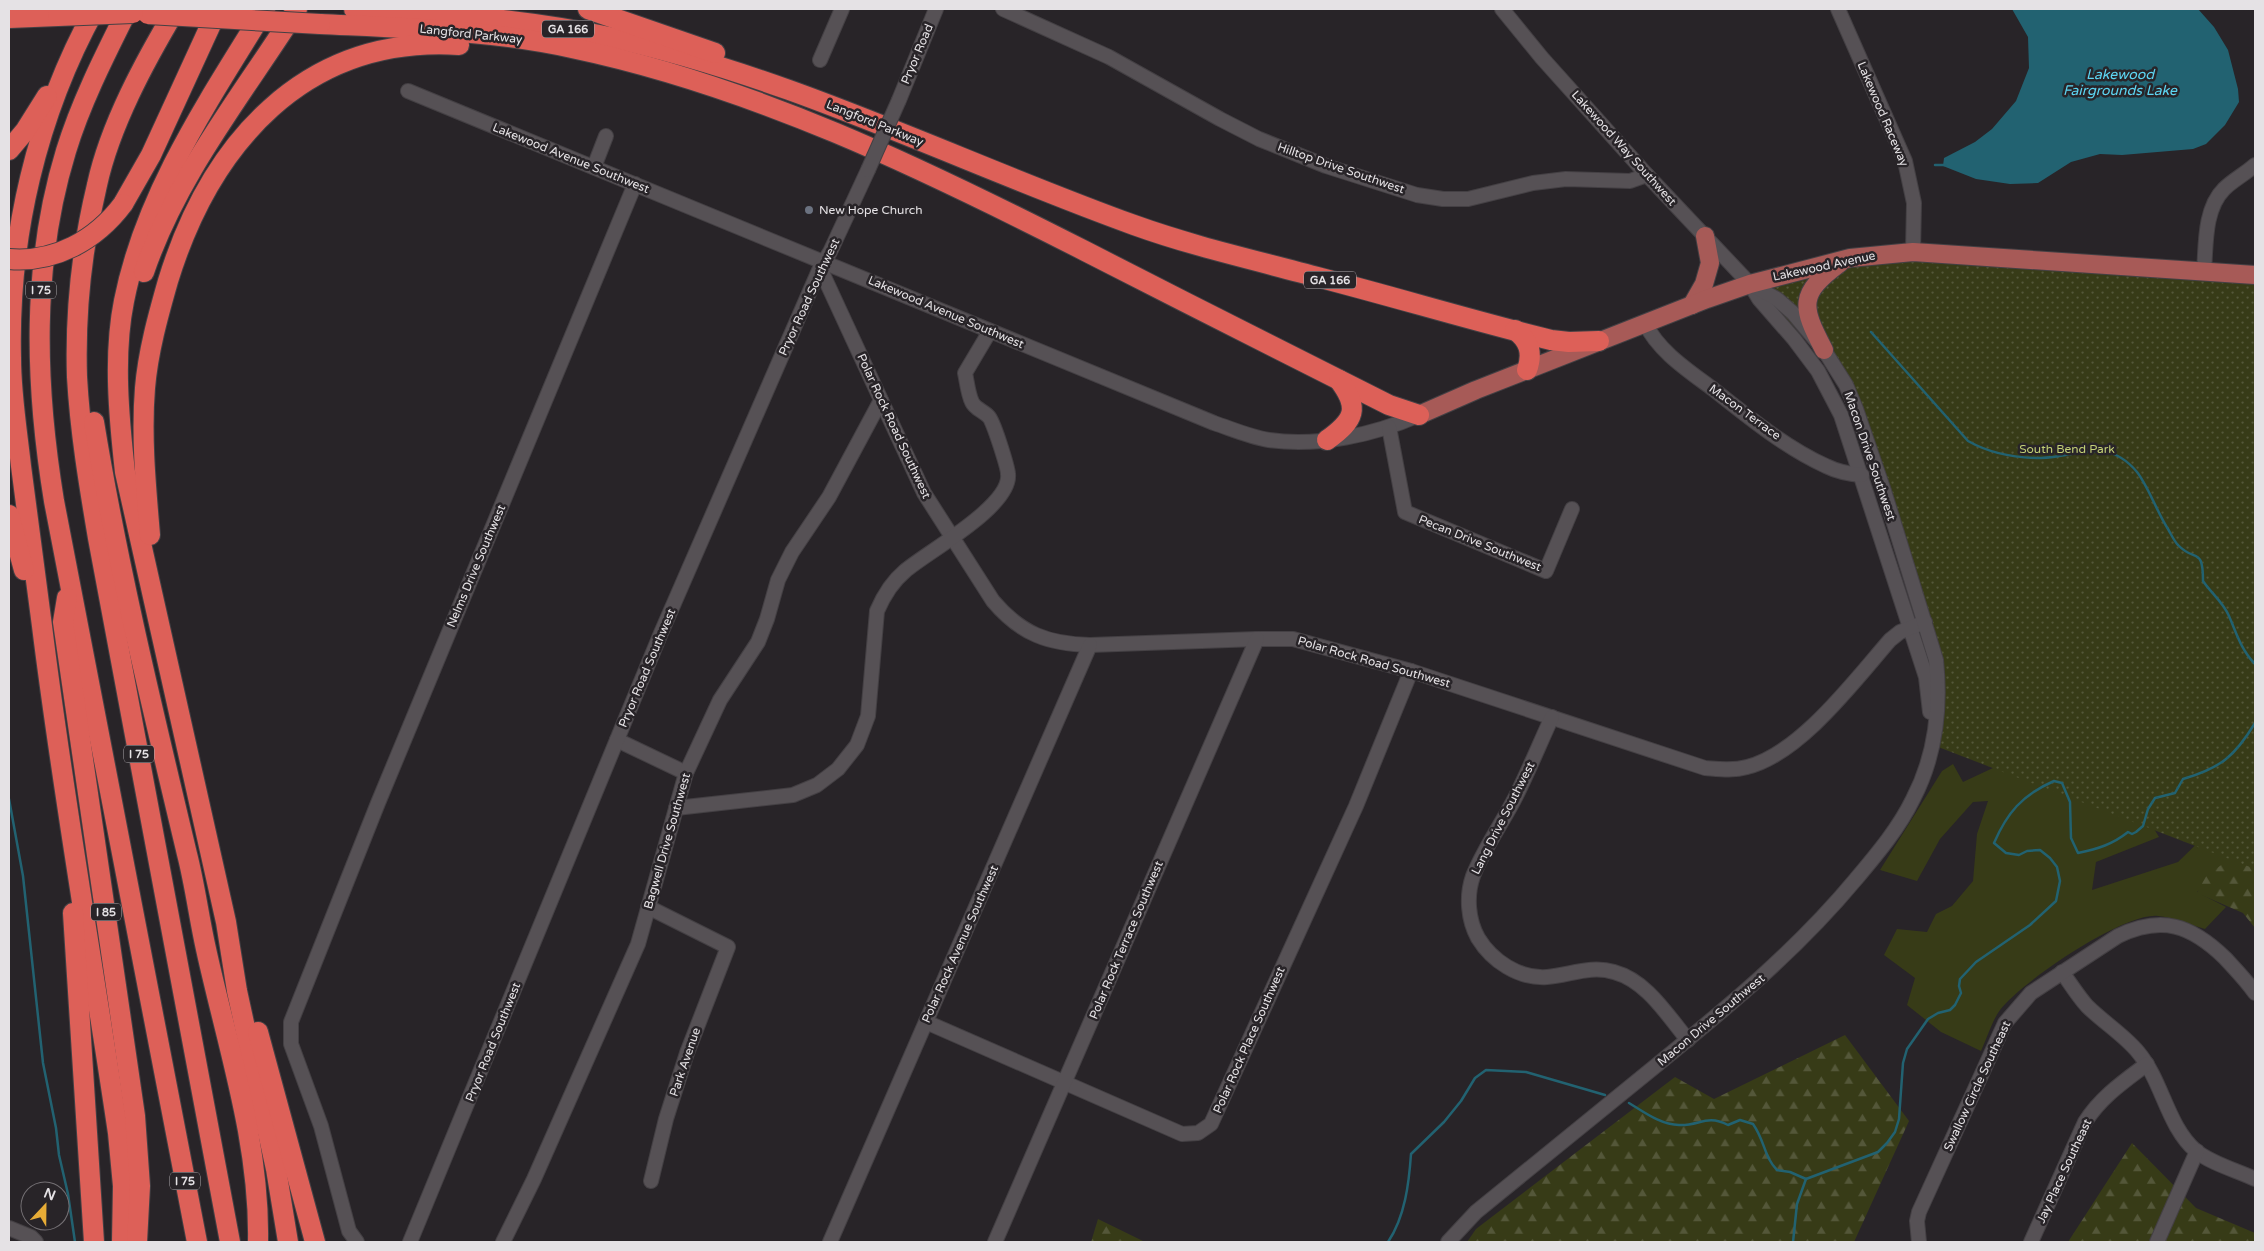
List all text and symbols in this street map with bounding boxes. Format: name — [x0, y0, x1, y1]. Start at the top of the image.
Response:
road number: GA 166 — [542, 20, 594, 38]
street label: Langford Parkway — [419, 22, 524, 46]
street label: Pryor Road — [898, 22, 936, 86]
street label: Lakewood Raceway — [1855, 60, 1912, 169]
water label: Lakewood Fairgrounds Lake — [2063, 66, 2178, 99]
street label: Lakewood Way Southwest — [1569, 88, 1680, 209]
street label: Langford Parkway — [824, 97, 926, 149]
street label: Lakewood Avenue Southwest — [491, 120, 652, 196]
street label: Hilltop Drive Southwest — [1276, 140, 1407, 196]
place label: New Hope Church — [819, 203, 923, 217]
marker: New Hope Church — [803, 204, 815, 216]
street label: Pryor Road Southwest — [776, 236, 842, 358]
street label: Lakewood Avenue — [1771, 248, 1877, 284]
road number: GA 166 — [1304, 272, 1356, 288]
street label: Lakewood Avenue Southwest — [866, 273, 1026, 351]
road number: I 75 — [26, 282, 56, 298]
street label: Polar Rock Road Southwest — [854, 351, 934, 501]
street label: Macon Terrace — [1707, 381, 1784, 443]
street label: Macon Drive Southwest — [1841, 390, 1899, 523]
park label: South Bend Park — [2019, 442, 2115, 456]
street label: Nelms Drive Southwest — [444, 502, 508, 630]
street label: Pecan Drive Southwest — [1417, 512, 1544, 574]
street label: Pryor Road Southwest — [616, 606, 679, 729]
street label: Polar Rock Road Southwest — [1296, 633, 1452, 691]
road number: I 75 — [124, 746, 154, 762]
street label: Lang Drive Southwest — [1468, 759, 1538, 877]
street label: Bagwell Drive Southwest — [641, 771, 693, 911]
street label: Polar Rock Terrace Southwest — [1086, 858, 1166, 1021]
street label: Polar Rock Avenue Southwest — [919, 863, 1001, 1025]
road number: I 85 — [91, 904, 121, 920]
street label: Polar Rock Place Southwest — [1210, 964, 1288, 1115]
street label: Macon Drive Southwest — [1655, 971, 1768, 1069]
street label: Pryor Road Southwest — [463, 980, 524, 1104]
street label: Swallow Circle Southeast — [1941, 1018, 2013, 1153]
street label: Park Avenue — [667, 1026, 703, 1098]
street label: Jay Place Southeast — [2034, 1116, 2095, 1225]
road number: I 75 — [170, 1172, 200, 1190]
north arrow — [20, 1181, 70, 1231]
text: N — [41, 1184, 58, 1204]

